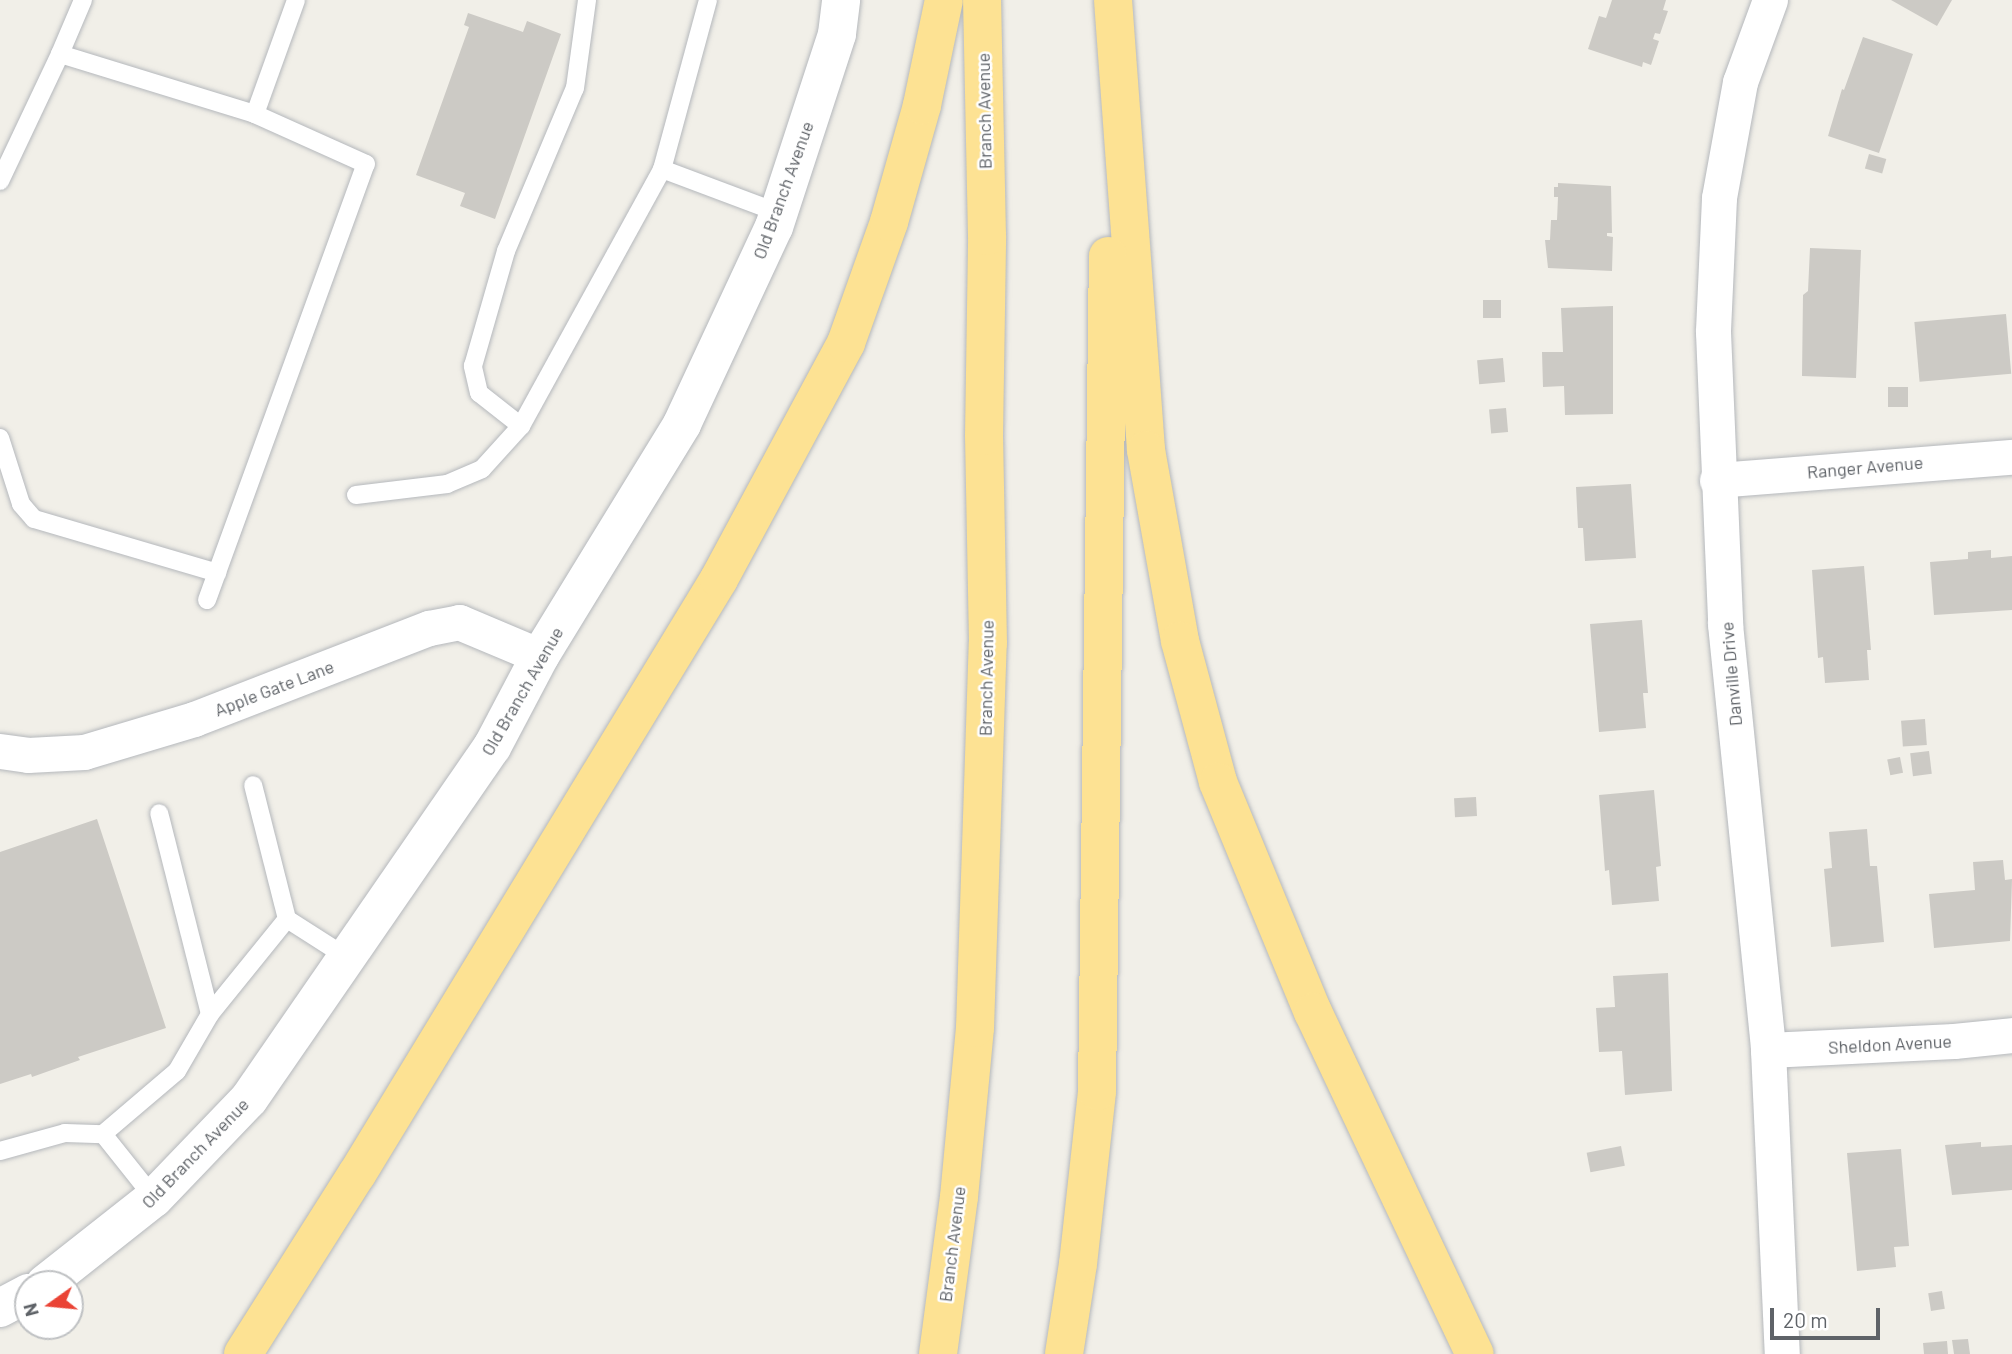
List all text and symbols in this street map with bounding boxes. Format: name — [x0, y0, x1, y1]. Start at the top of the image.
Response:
street label: Branch Avenue — [972, 53, 996, 169]
street label: Old Branch Avenue — [748, 118, 818, 262]
street label: Ranger Avenue — [1806, 451, 1924, 483]
street label: Branch Avenue — [974, 620, 998, 736]
street label: Danville Drive — [1716, 621, 1746, 727]
street label: Old Branch Avenue — [476, 623, 568, 759]
street label: Apple Gate Lane — [211, 655, 337, 721]
street label: Sheldon Avenue — [1828, 1030, 1952, 1058]
street label: Old Branch Avenue — [137, 1093, 253, 1213]
street label: Branch Avenue — [934, 1185, 970, 1303]
north arrow — [14, 1270, 84, 1340]
scale bar — [1774, 1294, 1884, 1338]
text: N — [17, 1301, 43, 1319]
text: 20 m — [1783, 1307, 1828, 1332]

